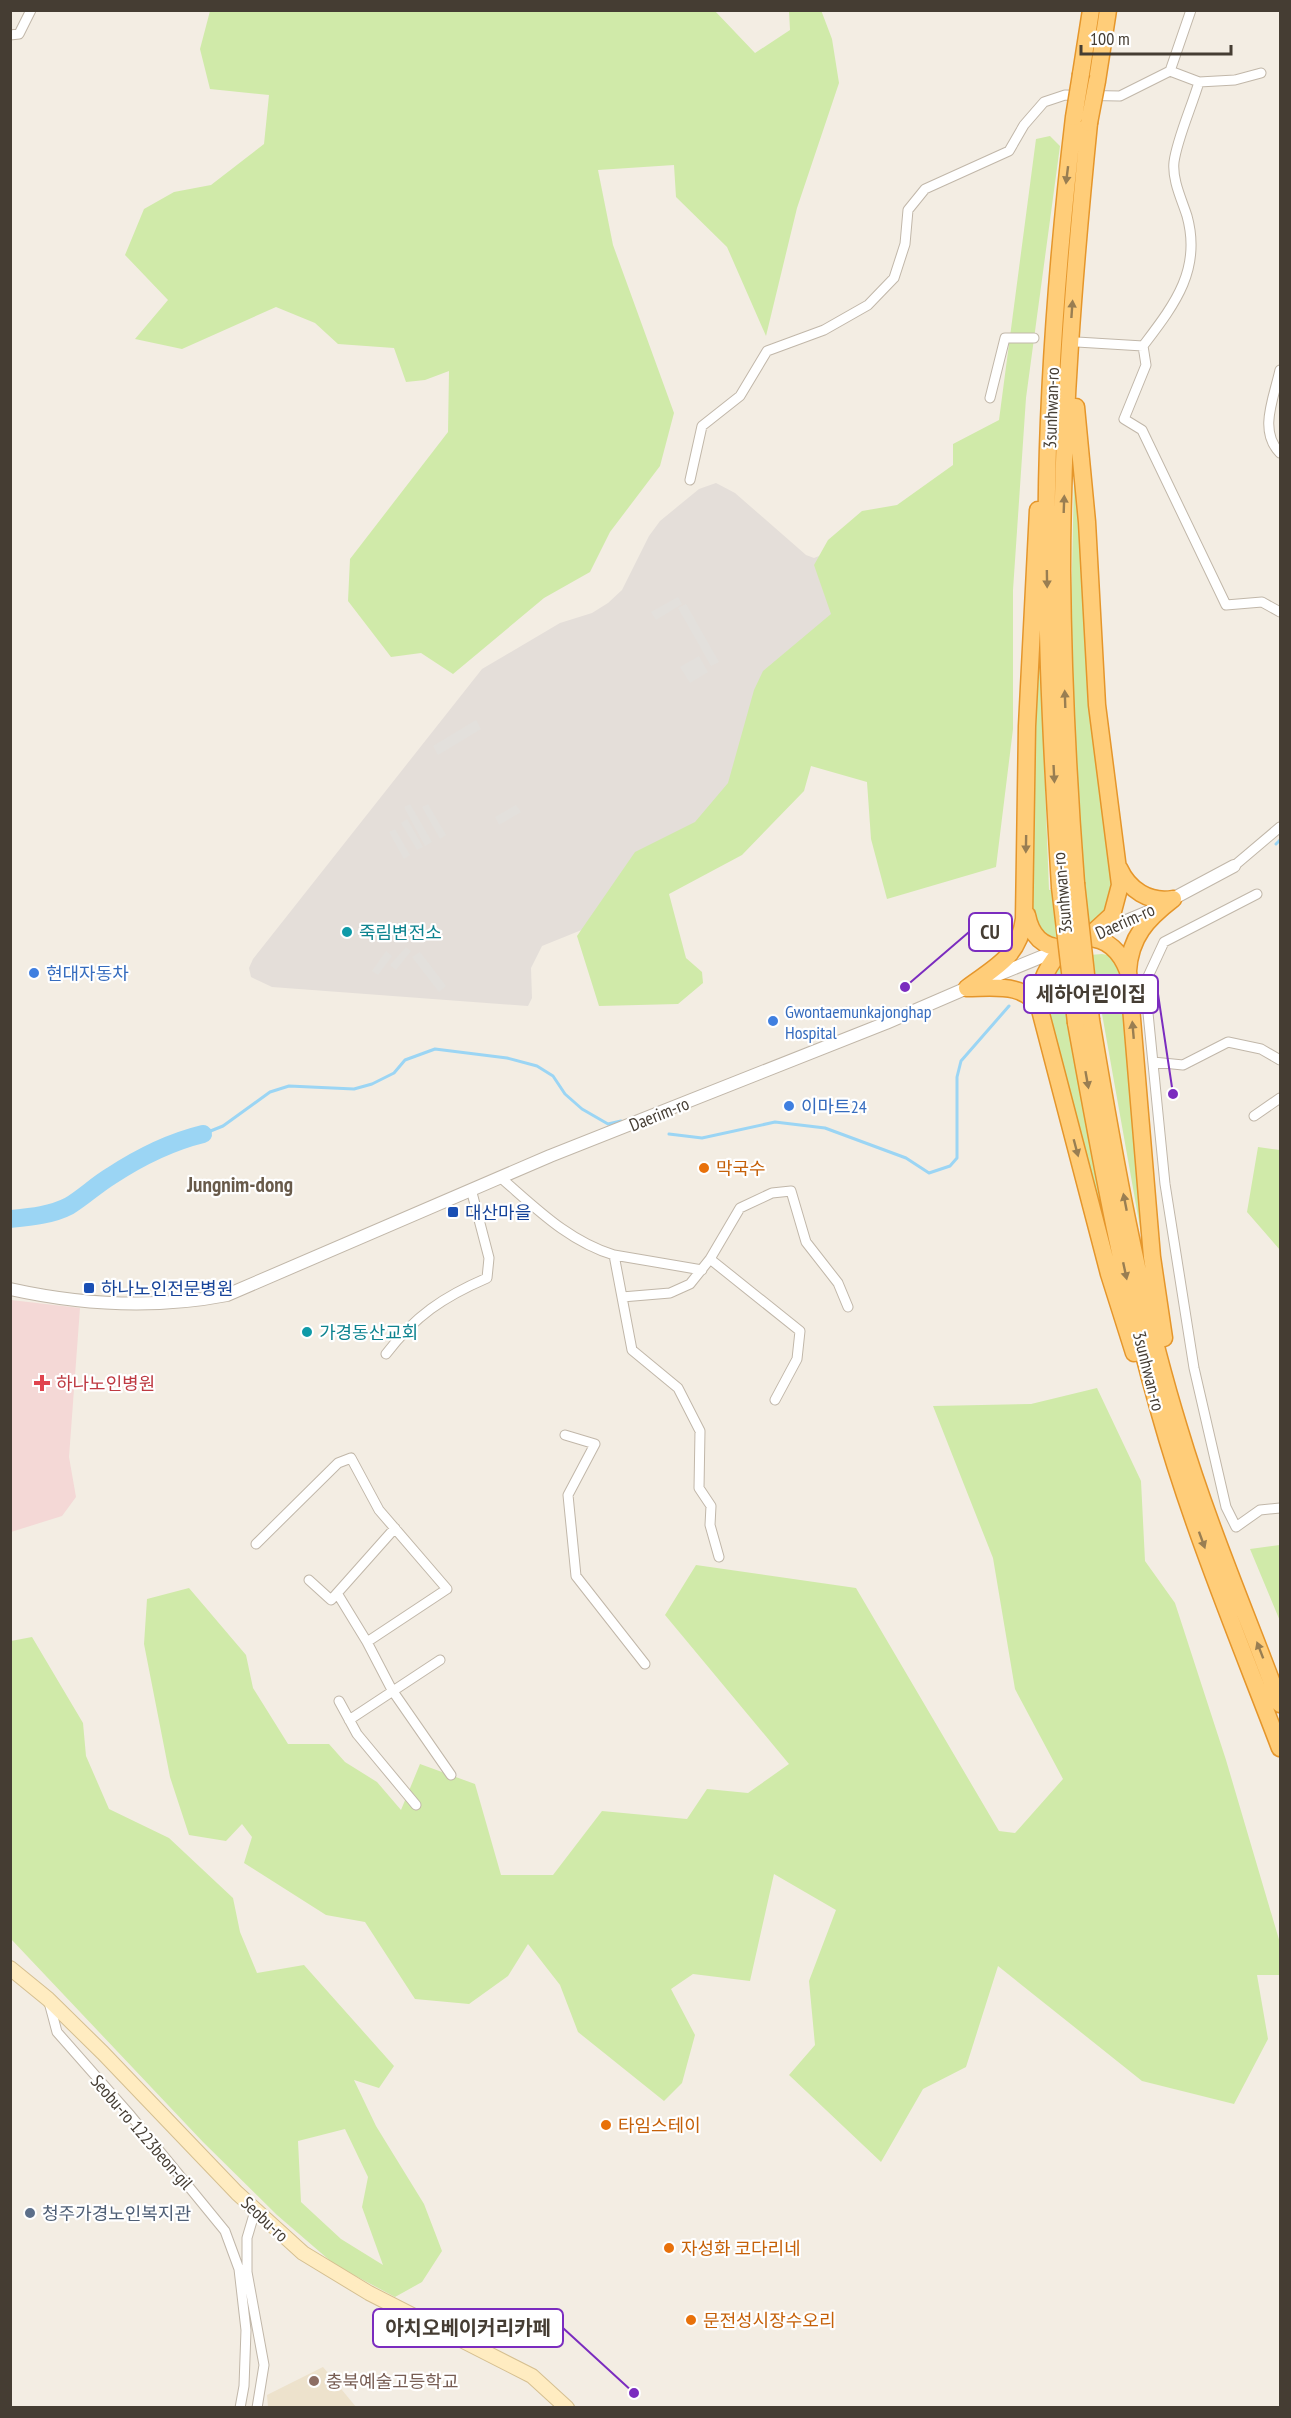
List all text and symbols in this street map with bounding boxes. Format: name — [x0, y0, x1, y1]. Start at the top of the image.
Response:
scale bar — [1081, 18, 1231, 56]
text: 100 m — [1090, 27, 1130, 50]
one-way arrow — [1062, 166, 1072, 185]
one-way arrow — [1068, 300, 1077, 319]
street label: 3sunhwan-ro — [1038, 367, 1064, 449]
one-way arrow — [1060, 495, 1069, 514]
one-way arrow — [1042, 570, 1052, 589]
one-way arrow — [1060, 690, 1069, 709]
one-way arrow — [1049, 765, 1058, 784]
one-way arrow — [1021, 834, 1031, 853]
street label: 3sunhwan-ro — [1047, 851, 1077, 935]
street label: Daerim-ro — [1092, 898, 1158, 944]
callout: CU — [969, 913, 1012, 951]
text: CU — [980, 919, 1000, 945]
place label: 죽림변전소 — [359, 921, 442, 944]
marker: 죽림변전소 — [340, 925, 354, 939]
place label: 현대자동차 — [46, 962, 129, 985]
marker: 현대자동차 — [27, 966, 41, 980]
callout: 세하어린이집 — [1024, 975, 1158, 1013]
text: 세하어린이집 — [1036, 981, 1146, 1007]
place label: Gwontaemunkajonghap Hospital — [785, 1000, 932, 1044]
marker: Gwontaemunkajonghap Hospital — [766, 1014, 780, 1028]
one-way arrow — [1128, 1020, 1137, 1039]
one-way arrow — [1083, 1071, 1092, 1090]
street label: Daerim-ro — [626, 1092, 693, 1136]
place label: 이마트24 — [801, 1095, 867, 1118]
marker: 이마트24 — [782, 1099, 796, 1113]
one-way arrow — [1072, 1138, 1082, 1157]
place label: 막국수 — [716, 1157, 766, 1180]
marker: 막국수 — [697, 1161, 711, 1175]
district label: Jungnim-dong — [186, 1171, 293, 1198]
one-way arrow — [1120, 1193, 1129, 1212]
place label: 대산마을 — [465, 1201, 531, 1224]
marker: 대산마을 — [446, 1205, 460, 1219]
one-way arrow — [1121, 1262, 1131, 1281]
place label: 하나노인전문병원 — [101, 1277, 233, 1300]
marker: 하나노인전문병원 — [82, 1281, 96, 1295]
place label: 가경동산교회 — [319, 1321, 418, 1344]
marker: 가경동산교회 — [300, 1325, 314, 1339]
street label: 3sunhwan-ro — [1128, 1329, 1170, 1414]
place label: 하나노인병원 — [56, 1372, 155, 1395]
marker: 하나노인병원 — [33, 1374, 51, 1392]
one-way arrow — [1197, 1531, 1207, 1549]
one-way arrow — [1254, 1640, 1264, 1658]
street label: Seobu-ro 1223beon-gil — [86, 2070, 199, 2195]
place label: 타임스테이 — [618, 2114, 701, 2137]
marker: 타임스테이 — [599, 2118, 613, 2132]
street label: Seobu-ro — [237, 2191, 294, 2247]
place label: 청주가경노인복지관 — [42, 2202, 191, 2225]
marker: 청주가경노인복지관 — [23, 2206, 37, 2220]
place label: 자성화 코다리네 — [681, 2237, 801, 2260]
marker: 자성화 코다리네 — [662, 2241, 676, 2255]
callout: 아치오베이커리카페 — [373, 2309, 563, 2347]
place label: 문전성시장수오리 — [703, 2309, 835, 2332]
marker: 문전성시장수오리 — [684, 2313, 698, 2327]
text: 아치오베이커리카페 — [385, 2315, 551, 2341]
place label: 충북예술고등학교 — [326, 2370, 458, 2393]
marker: 충북예술고등학교 — [307, 2374, 321, 2388]

